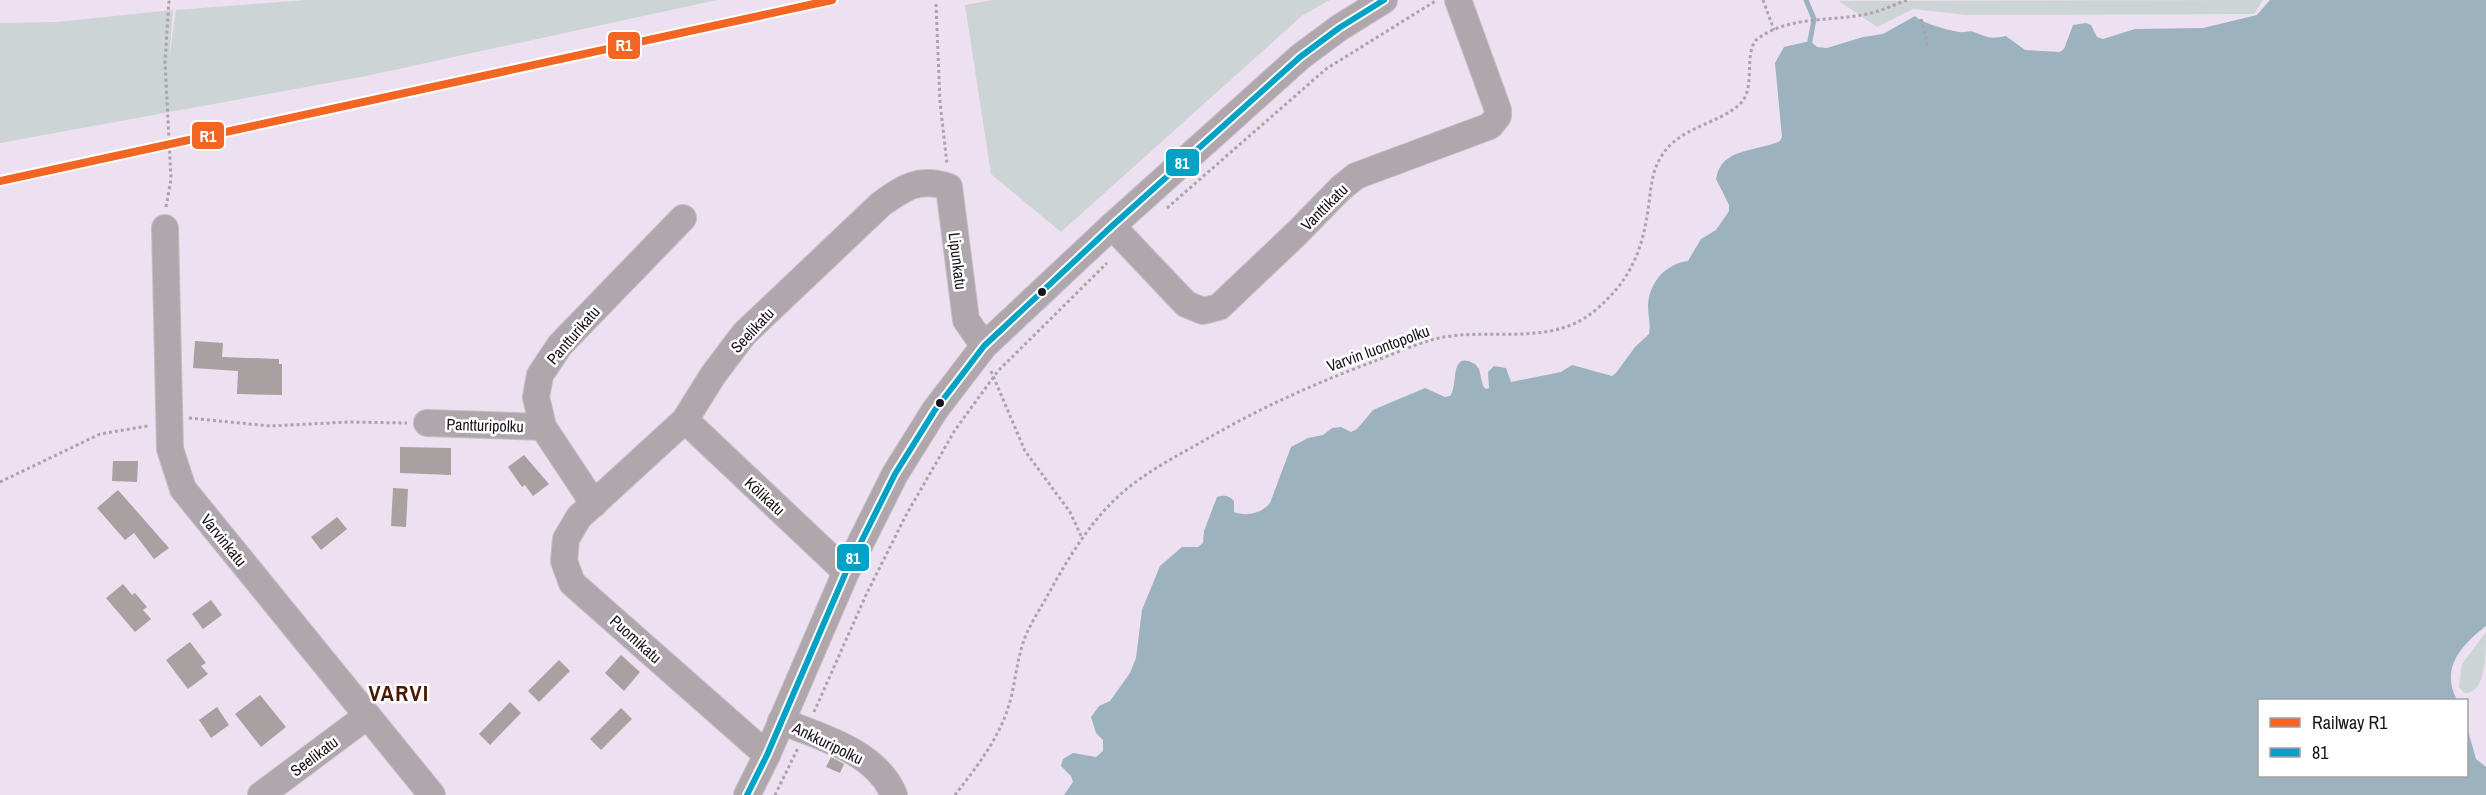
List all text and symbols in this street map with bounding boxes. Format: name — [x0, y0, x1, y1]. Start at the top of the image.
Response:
line badge: R1 — [607, 31, 641, 60]
text: R1 — [616, 34, 633, 56]
line badge: R1 — [191, 121, 225, 150]
text: R1 — [200, 125, 217, 147]
line badge: 81 — [1165, 148, 1200, 177]
text: 81 — [1175, 152, 1190, 174]
street label: Vanttikatu — [1296, 179, 1352, 235]
street label: Lipunkatu — [944, 231, 972, 291]
unlabelled marker — [1036, 286, 1048, 298]
street label: Pantturikatu — [541, 301, 605, 369]
street label: Seelikatu — [725, 302, 779, 358]
street label: Varvin luontopolku — [1324, 319, 1432, 377]
unlabelled marker — [934, 397, 946, 409]
street label: Pantturipolku — [446, 413, 524, 437]
street label: Kölikatu — [740, 472, 790, 520]
street label: Varvinkatu — [196, 509, 252, 571]
line badge: 81 — [836, 543, 870, 572]
text: 81 — [846, 547, 861, 569]
street label: Puomikatu — [605, 610, 667, 668]
district label: VARVI — [368, 678, 430, 708]
legend — [2258, 699, 2468, 777]
text: Railway R1 — [2312, 710, 2388, 735]
street label: Ankkuripolku — [788, 716, 867, 770]
street label: Seelikatu — [286, 731, 342, 781]
text: 81 — [2312, 740, 2329, 765]

